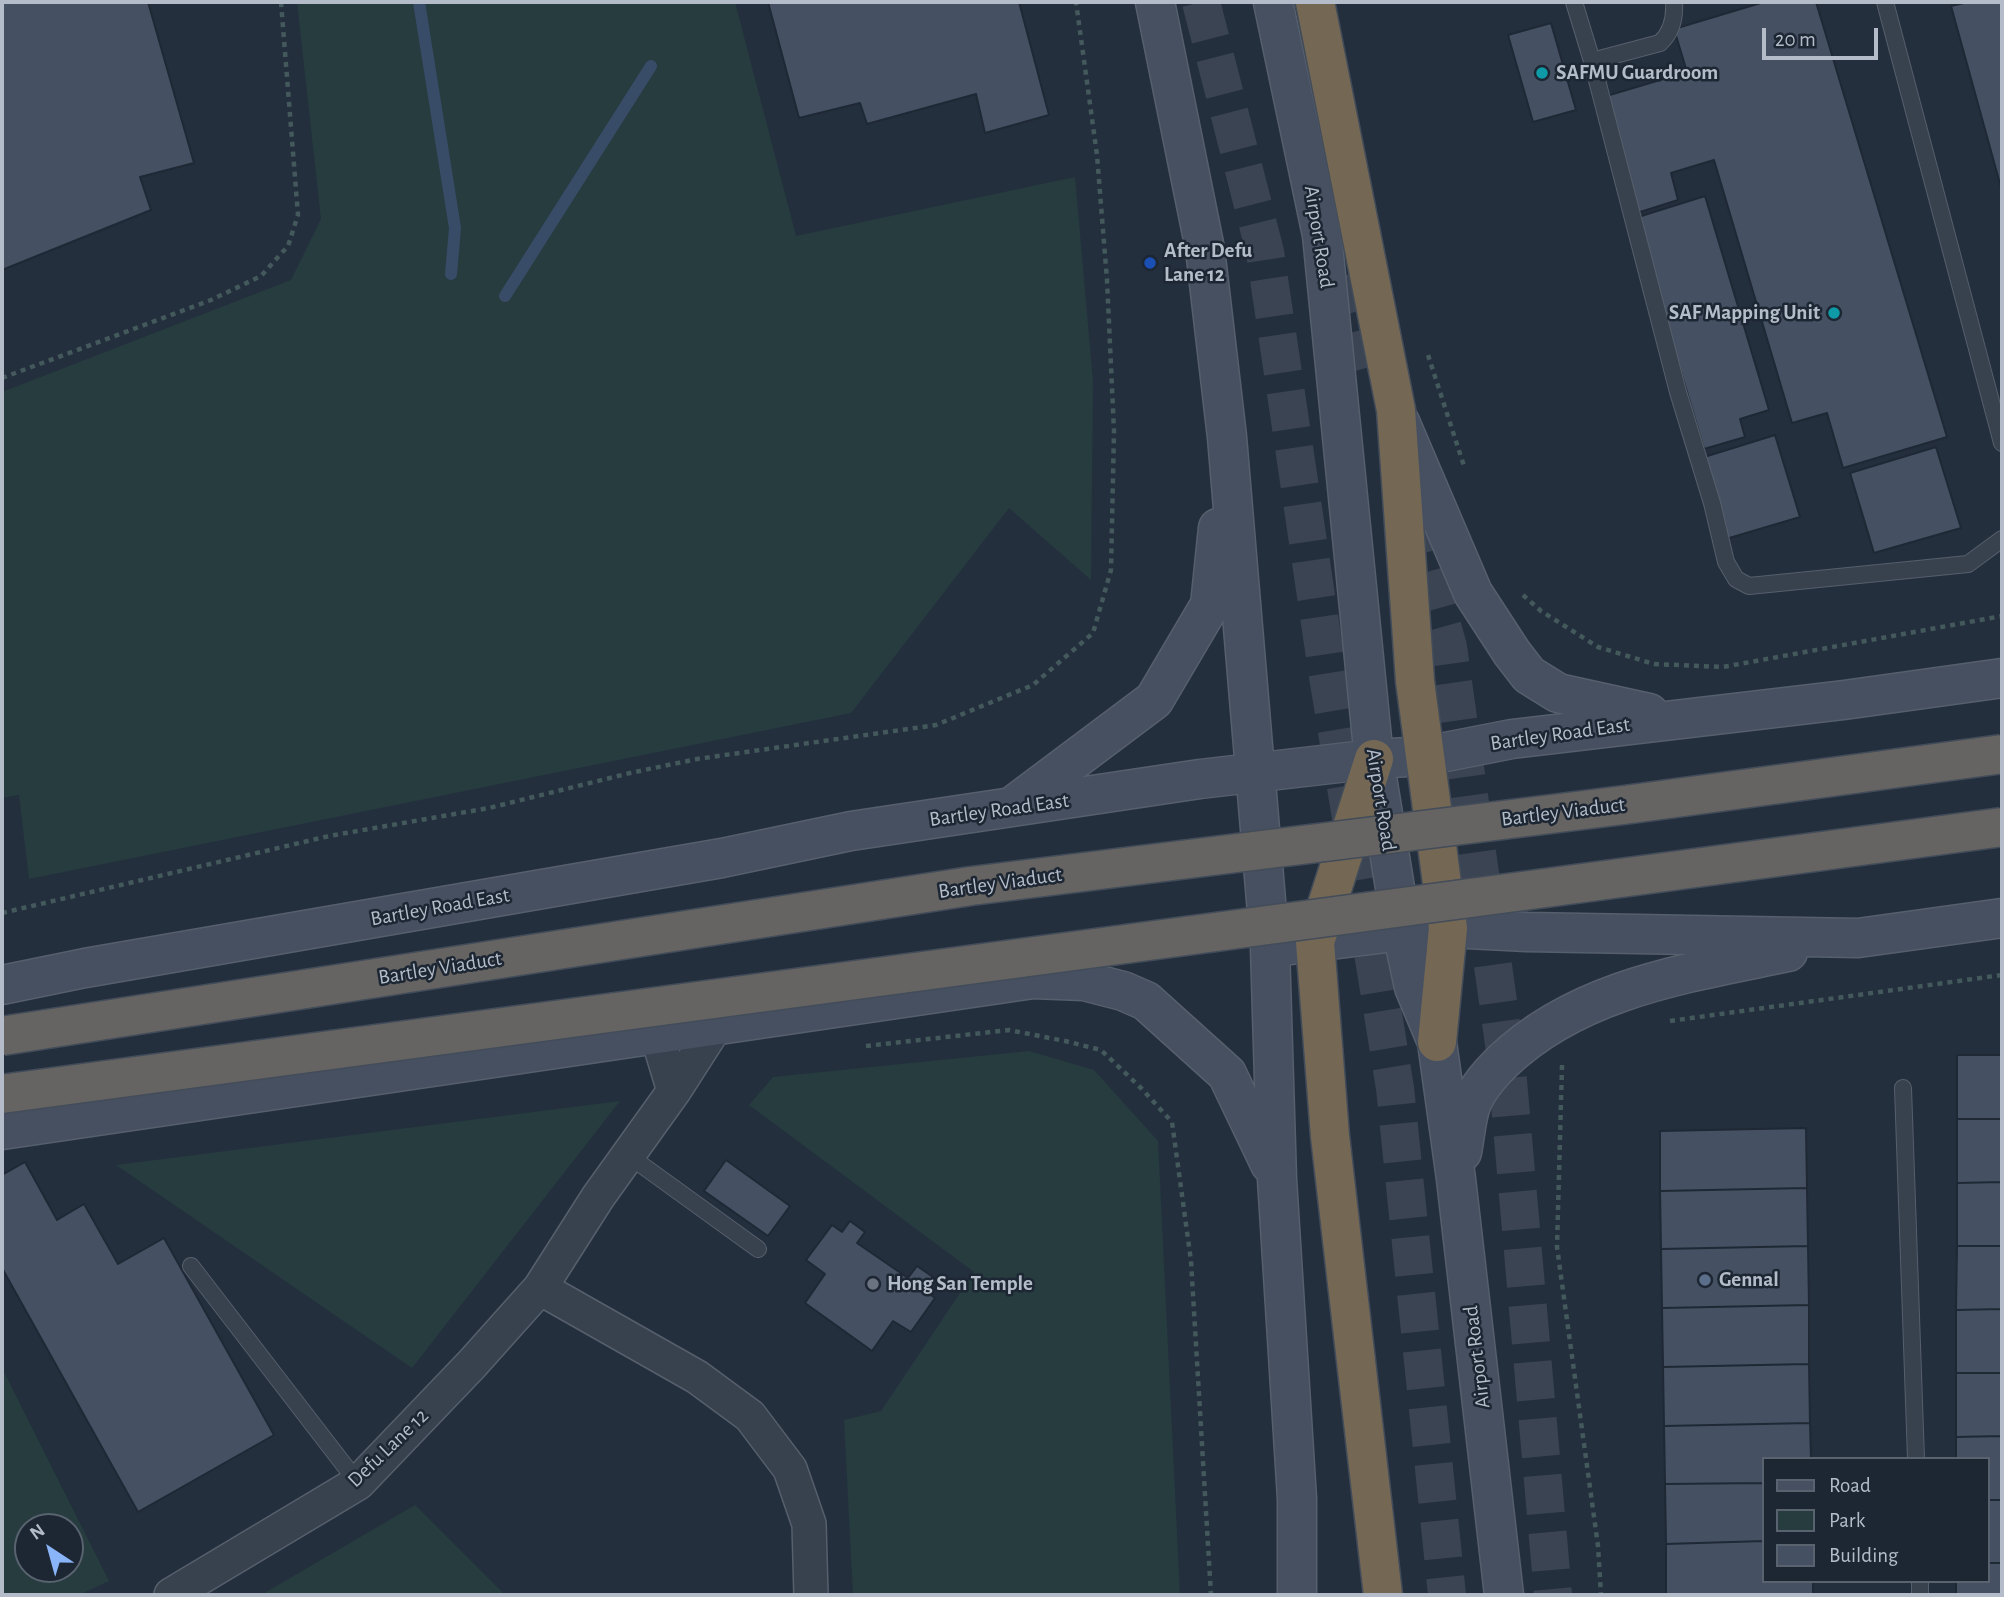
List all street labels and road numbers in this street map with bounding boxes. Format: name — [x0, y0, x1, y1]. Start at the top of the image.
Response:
street label: Airport Road — [1298, 184, 1340, 290]
street label: Bartley Road East — [1489, 712, 1631, 756]
street label: Airport Road — [1360, 747, 1402, 853]
street label: Bartley Road East — [928, 788, 1070, 832]
street label: Bartley Viaduct — [1500, 792, 1626, 832]
street label: Bartley Viaduct — [937, 862, 1063, 904]
street label: Bartley Road East — [369, 882, 511, 932]
street label: Bartley Viaduct — [377, 946, 503, 990]
street label: Airport Road — [1458, 1304, 1496, 1410]
street label: Defu Lane 12 — [342, 1403, 434, 1493]

